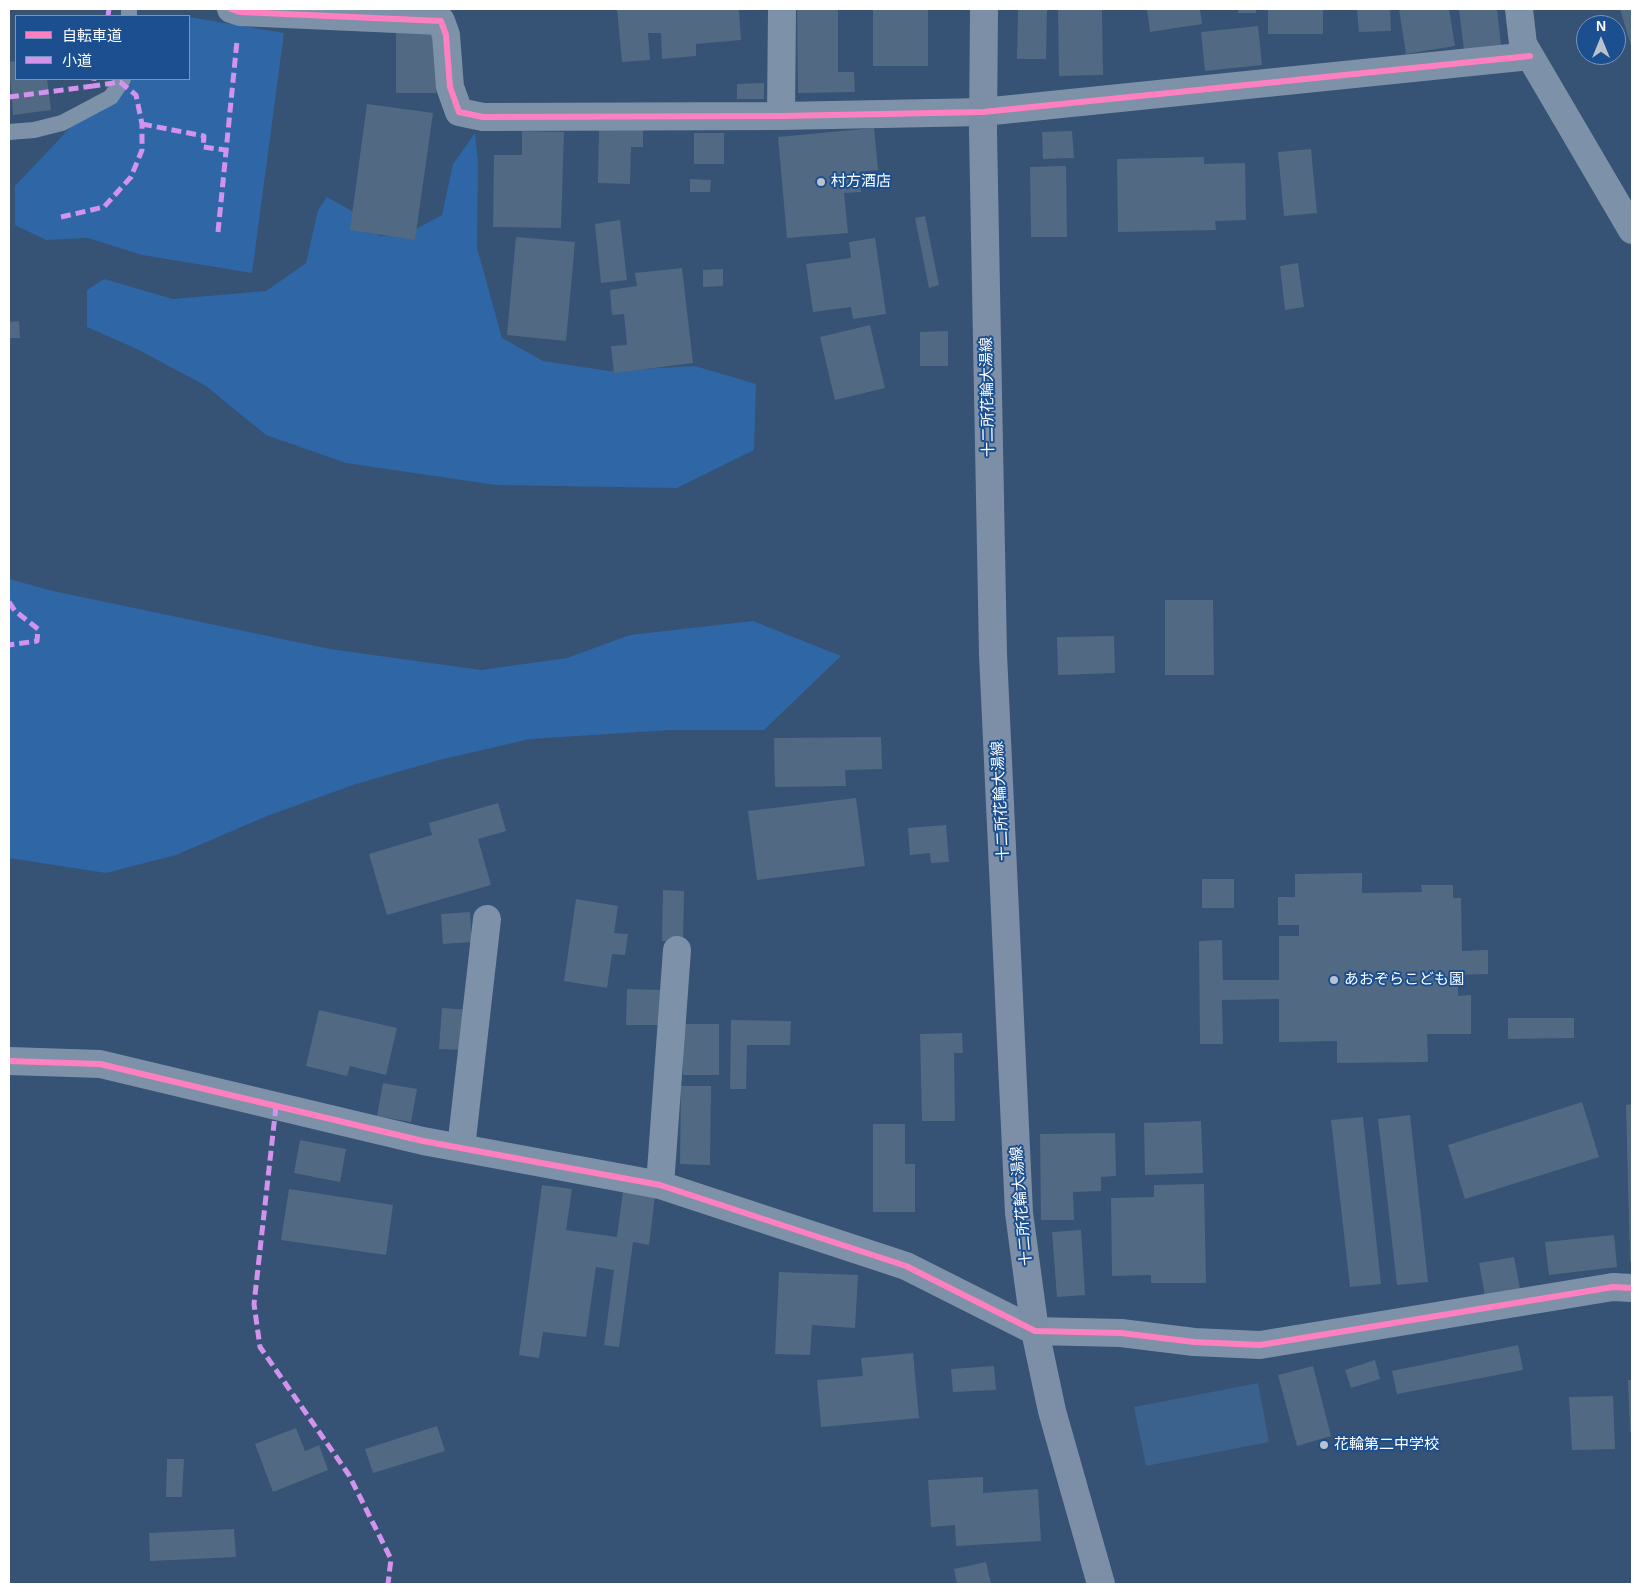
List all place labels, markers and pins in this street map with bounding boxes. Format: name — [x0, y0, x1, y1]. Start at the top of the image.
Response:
place label: 村方酒店 — [831, 173, 891, 191]
marker: 村方酒店 — [815, 176, 827, 188]
place label: あおぞらこども園 — [1344, 971, 1464, 989]
marker: あおぞらこども園 — [1328, 974, 1340, 986]
place label: 花輪第二中学校 — [1334, 1436, 1439, 1454]
marker: 花輪第二中学校 — [1318, 1439, 1330, 1451]

